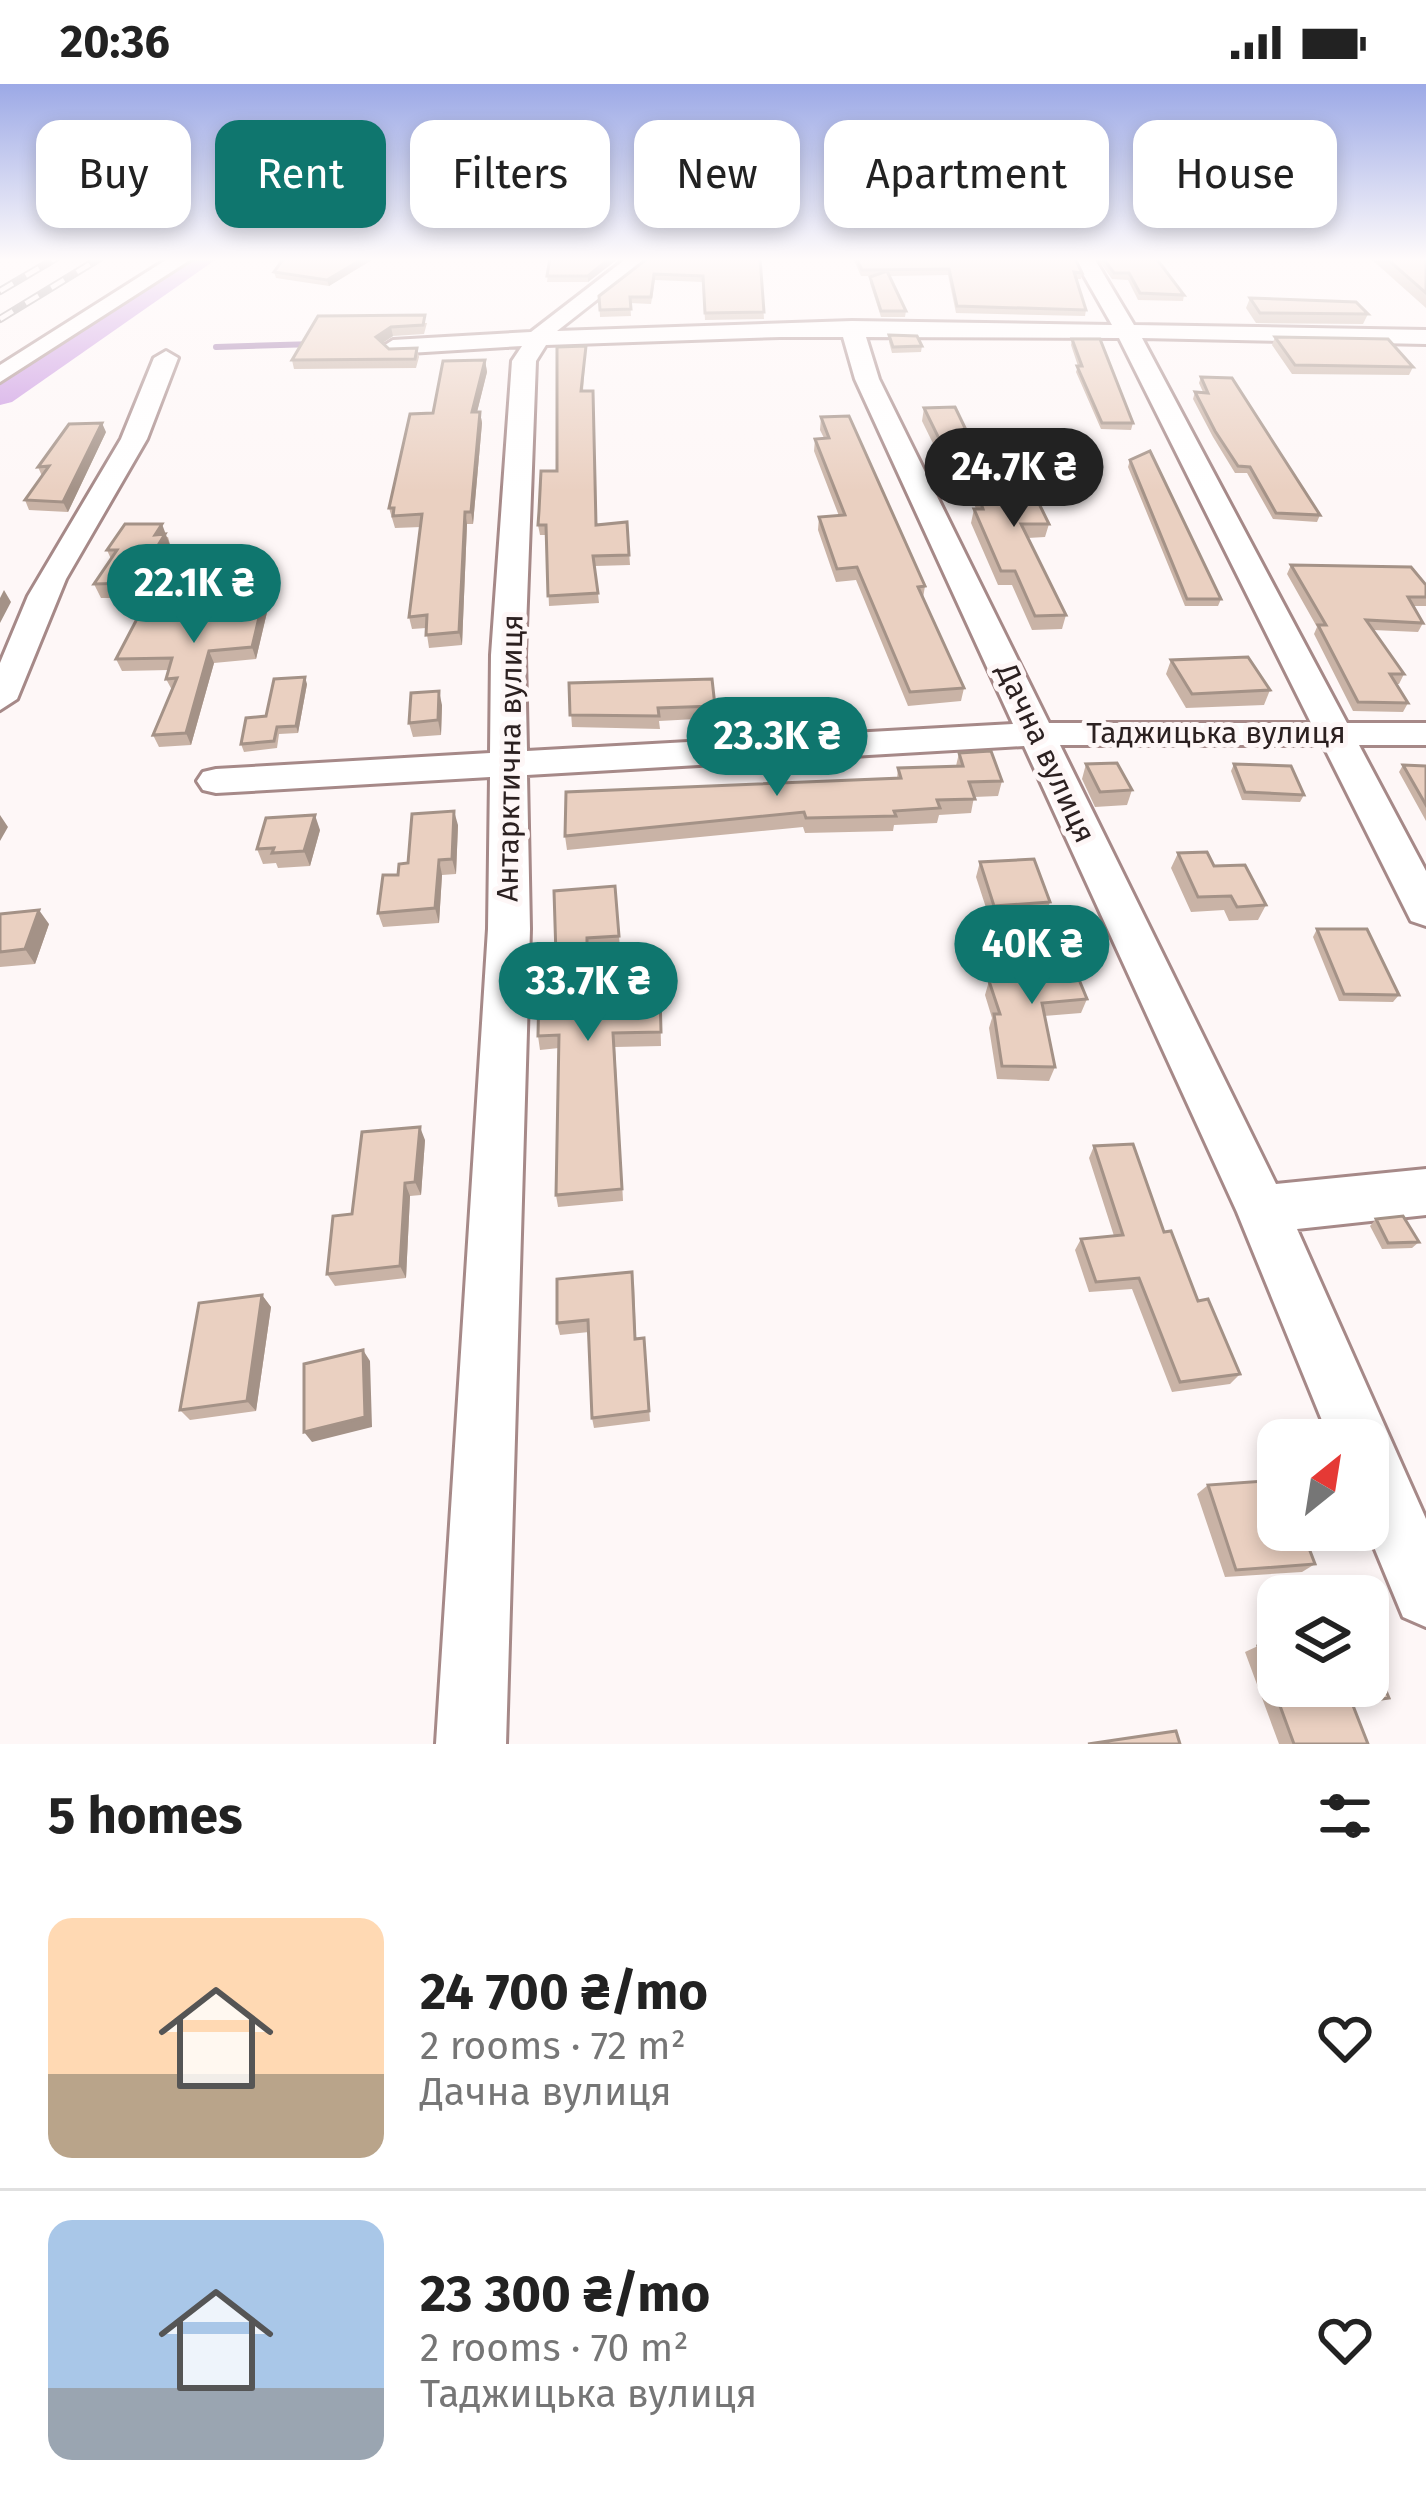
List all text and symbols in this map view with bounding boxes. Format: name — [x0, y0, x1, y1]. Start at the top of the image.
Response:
text: 20:36 — [60, 15, 170, 69]
chip: Buy — [36, 120, 191, 228]
chip: Rent — [215, 120, 386, 228]
chip: Filters — [410, 120, 610, 228]
chip: New — [634, 120, 800, 228]
chip: Apartment — [824, 120, 1109, 228]
chip: House — [1133, 120, 1337, 228]
pin: 24.7K ₴ — [903, 428, 1125, 530]
text: 24.7K ₴ — [951, 444, 1077, 490]
pin: 22.1K ₴ — [83, 544, 305, 646]
text: 22.1K ₴ — [134, 560, 254, 606]
street label: Антарктична вулиця — [489, 614, 531, 902]
street label: Дачна вулиця — [988, 657, 1103, 848]
pin: 23.3K ₴ — [666, 697, 888, 799]
text: 23.3K ₴ — [714, 713, 840, 759]
street label: Таджицька вулиця — [1086, 715, 1346, 751]
pin: 40K ₴ — [948, 905, 1116, 1007]
text: 40K ₴ — [981, 921, 1083, 967]
pin: 33.7K ₴ — [477, 942, 699, 1044]
text: 33.7K ₴ — [526, 958, 650, 1004]
north arrow — [1257, 1419, 1389, 1551]
map controls — [1257, 1419, 1389, 1707]
button: layers — [1257, 1575, 1389, 1707]
icon: filters — [1312, 1783, 1378, 1849]
text: 5 homes — [48, 1785, 243, 1847]
text: 24 700 ₴/mo — [420, 1961, 708, 2023]
icon: home — [144, 1966, 288, 2110]
icon: heart — [1312, 2005, 1378, 2071]
text: 2 rooms · 72 m² — [420, 2023, 686, 2069]
text: Дачна вулиця — [420, 2069, 672, 2115]
text: 23 300 ₴/mo — [420, 2263, 710, 2325]
icon: home — [144, 2268, 288, 2412]
icon: heart — [1312, 2307, 1378, 2373]
text: 2 rooms · 70 m² — [420, 2325, 689, 2371]
text: Таджицька вулиця — [420, 2371, 757, 2417]

